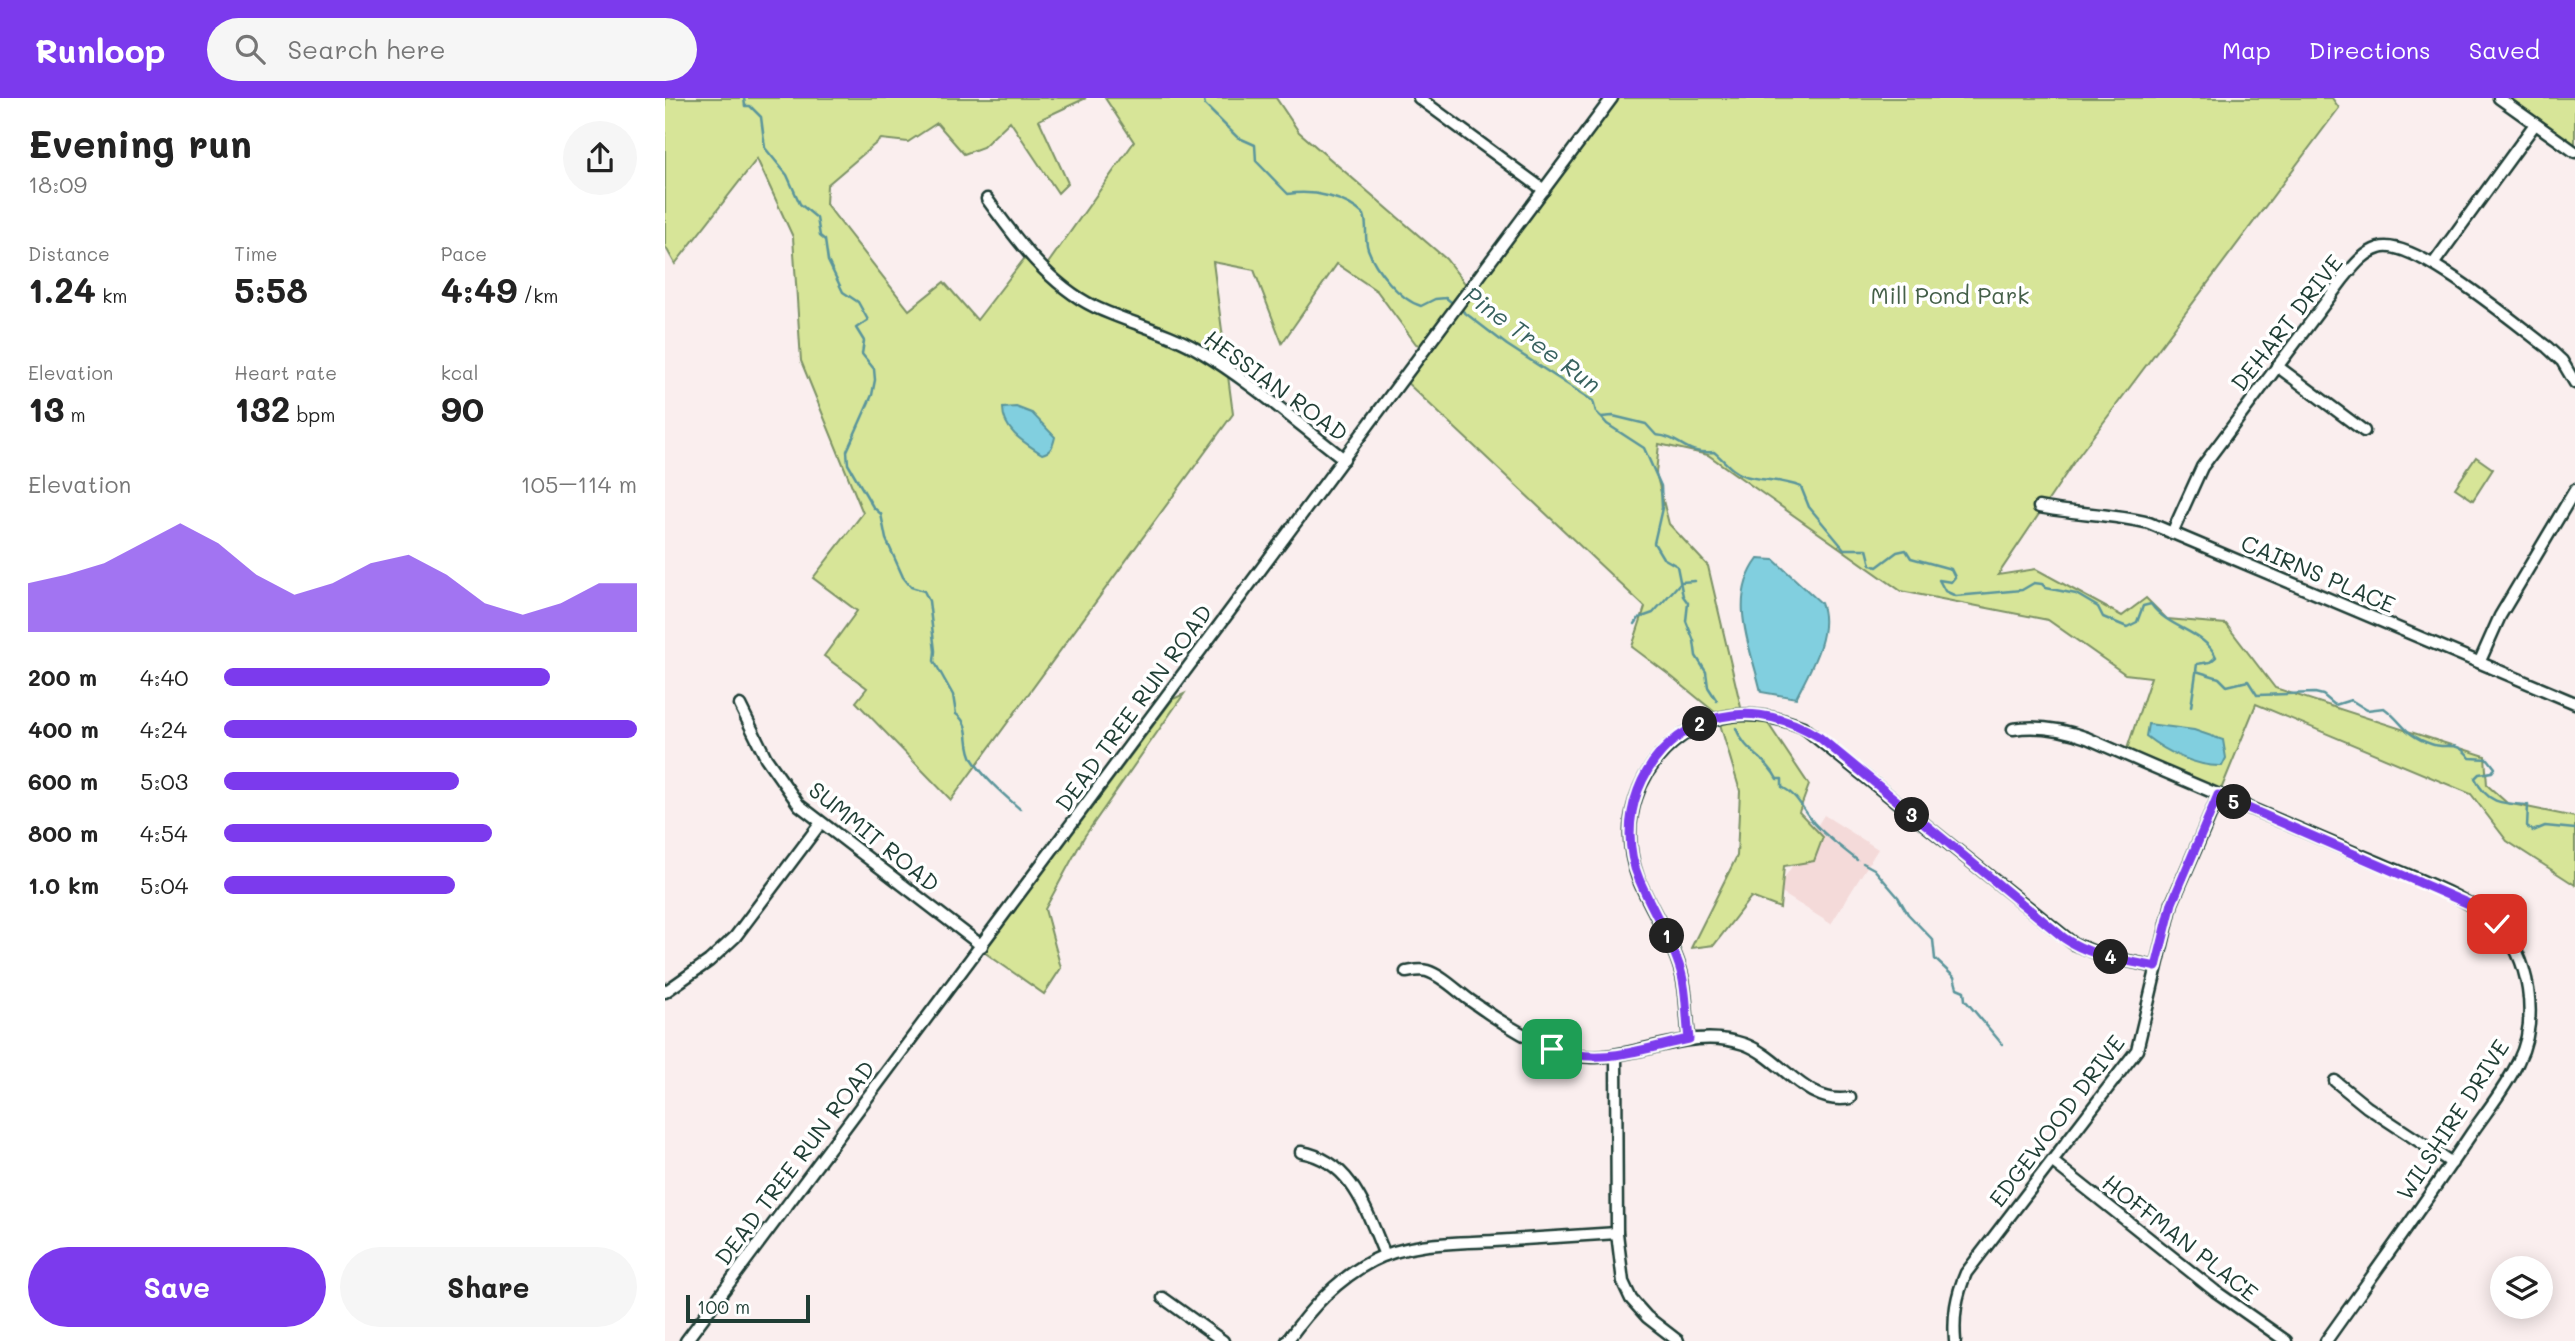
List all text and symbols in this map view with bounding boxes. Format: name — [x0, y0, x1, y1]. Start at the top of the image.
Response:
search box — [207, 18, 697, 81]
text: Runloop — [35, 28, 165, 71]
icon: search — [231, 30, 269, 68]
text: Search here — [287, 32, 446, 66]
text: Map — [2222, 34, 2271, 65]
text: Directions — [2309, 34, 2431, 65]
text: Saved — [2469, 34, 2540, 65]
text: Evening run — [28, 118, 252, 168]
button: share — [563, 121, 637, 195]
text: 18:09 — [28, 169, 87, 199]
text: Distance — [28, 241, 110, 266]
text: Time — [234, 241, 278, 266]
text: Pace — [441, 241, 487, 266]
street label: DEHART DRIVE — [2224, 248, 2349, 397]
text: 1.24 — [28, 266, 96, 312]
text: 5:58 — [234, 266, 308, 312]
text: 4:49 — [441, 266, 517, 312]
water label: Pine Tree Run — [1458, 278, 1608, 399]
park label: Mill Pond Park — [1871, 280, 2029, 310]
text: km — [96, 283, 127, 308]
text: /km — [517, 283, 558, 308]
street label: HESSIAN ROAD — [1199, 323, 1354, 447]
text: Elevation — [28, 360, 113, 385]
text: Heart rate — [234, 360, 337, 385]
text: kcal — [441, 360, 479, 385]
text: 13 — [28, 385, 65, 431]
text: 132 — [234, 385, 290, 431]
text: 90 — [441, 385, 484, 431]
text: m — [65, 402, 86, 427]
text: bpm — [290, 402, 335, 427]
text: Elevation — [28, 469, 131, 499]
text: 105–114 m — [521, 469, 637, 499]
street label: CAIRNS PLACE — [2237, 527, 2400, 619]
street label: DEAD TREE RUN ROAD — [1048, 598, 1218, 817]
text: 200 m — [28, 662, 97, 692]
text: 4:40 — [140, 662, 188, 692]
pin: 2 — [1683, 706, 1717, 742]
text: 2 — [1694, 711, 1705, 736]
text: 400 m — [28, 714, 99, 744]
text: 4:24 — [140, 714, 187, 744]
text: 600 m — [28, 766, 98, 796]
text: 5:03 — [140, 766, 188, 796]
street label: SUMMIT ROAD — [803, 774, 946, 898]
pin: 5 — [2217, 784, 2251, 820]
text: 5 — [2228, 789, 2239, 814]
pin: 3 — [1895, 798, 1929, 832]
text: 3 — [1906, 802, 1917, 827]
text: 800 m — [28, 818, 98, 848]
text: 4:54 — [140, 818, 188, 848]
text: 1.0 km — [28, 870, 99, 900]
text: 5:04 — [140, 870, 188, 900]
pin — [2467, 894, 2527, 954]
icon: check — [2478, 905, 2516, 943]
pin: 1 — [1649, 918, 1685, 954]
text: 1 — [1662, 923, 1671, 948]
pin: 4 — [2093, 940, 2129, 974]
text: 4 — [2104, 944, 2117, 969]
pin — [1522, 1019, 1582, 1079]
street label: EDGEWOOD DRIVE — [1982, 1028, 2131, 1212]
icon: arrive — [1533, 1030, 1571, 1068]
street label: WILSHIRE DRIVE — [2389, 1033, 2515, 1205]
street label: DEAD TREE RUN ROAD — [707, 1054, 881, 1271]
street label: HOFFMAN PLACE — [2097, 1167, 2264, 1307]
button: Save — [28, 1247, 326, 1327]
button: Share — [340, 1247, 637, 1327]
map controls — [2490, 1256, 2553, 1319]
button: layers — [2490, 1256, 2553, 1319]
scale bar — [686, 1292, 810, 1324]
text: 100 m — [697, 1294, 750, 1319]

